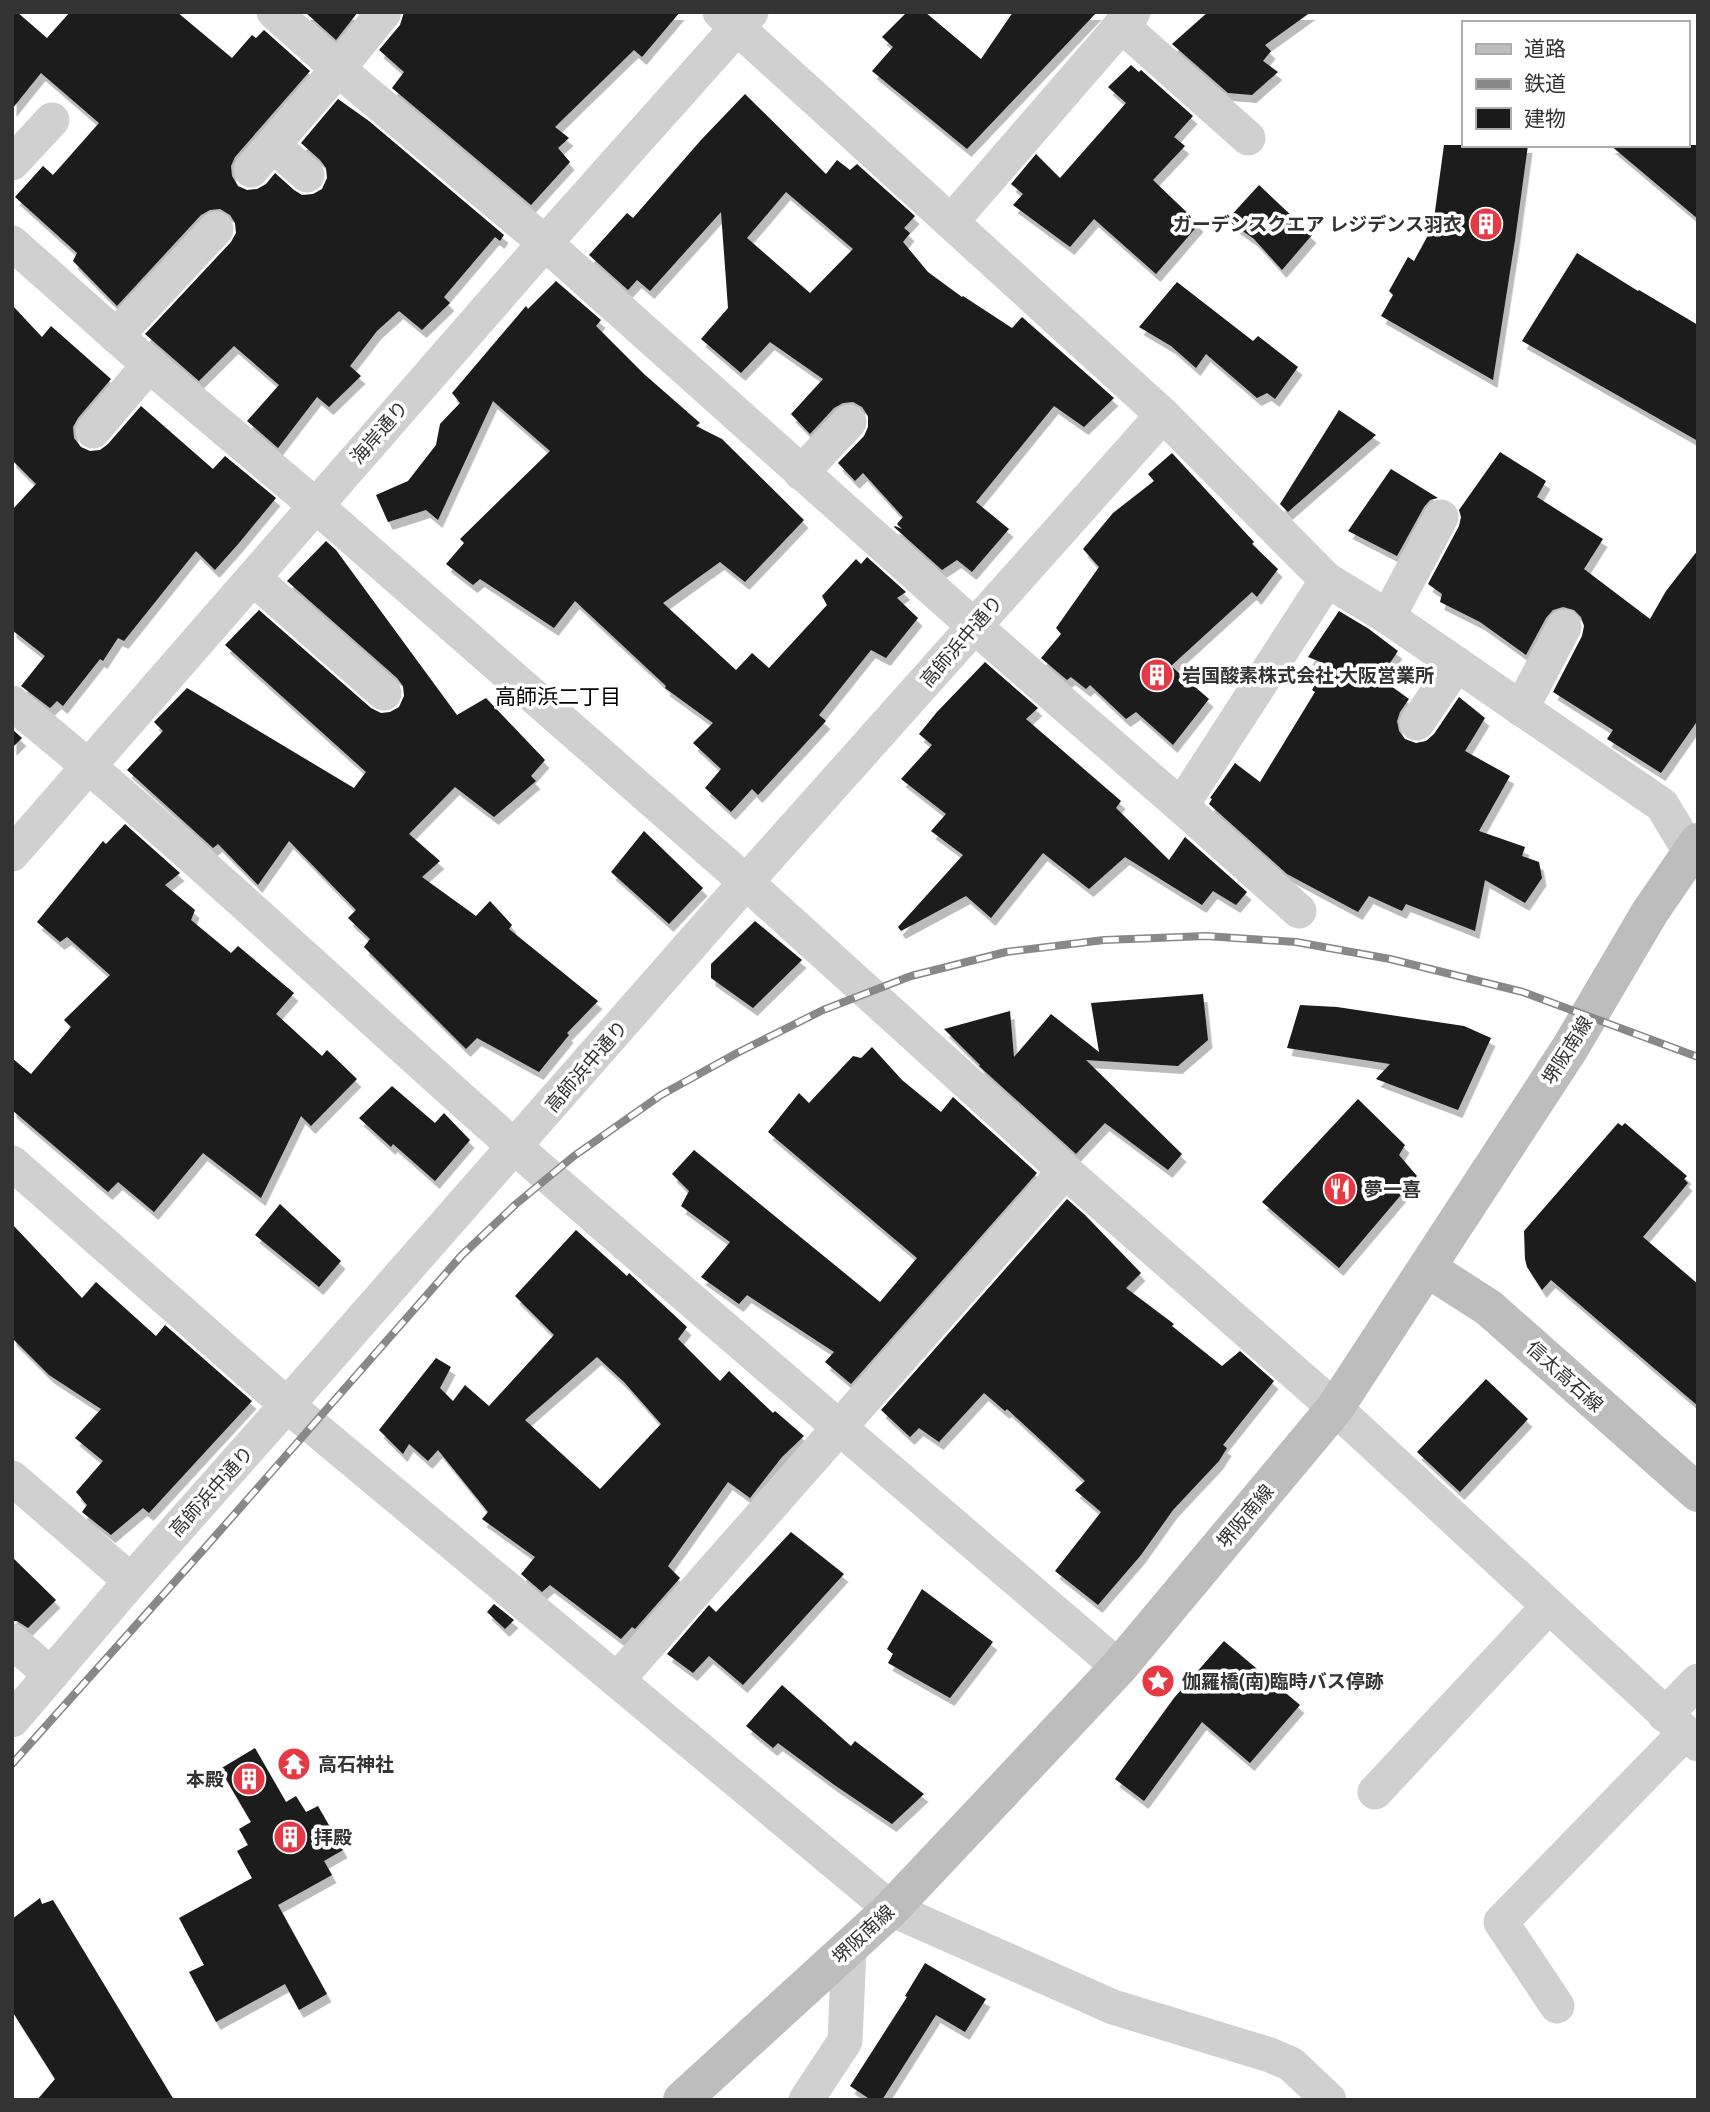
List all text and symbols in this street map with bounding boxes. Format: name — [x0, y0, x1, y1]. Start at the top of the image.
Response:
legend — [1462, 21, 1689, 147]
text: 道路 — [1524, 37, 1566, 62]
text: 鉄道 — [1524, 72, 1566, 97]
text: 建物 — [1524, 107, 1566, 132]
building icon: ガーデンスクエア レジデンス羽衣 — [1467, 205, 1505, 243]
place label: ガーデンスクエア レジデンス羽衣 — [1173, 214, 1462, 236]
street label: 海岸通り — [347, 397, 413, 469]
street label: 高師浜中通り — [916, 591, 1007, 692]
building icon: 岩国酸素株式会社 大阪営業所 — [1138, 656, 1176, 694]
place label: 岩国酸素株式会社 大阪営業所 — [1182, 665, 1434, 687]
district label: 高師浜二丁目 — [495, 685, 621, 710]
street label: 堺阪南線 — [1538, 1012, 1597, 1089]
street label: 高師浜中通り — [541, 1016, 632, 1117]
restaurant icon: 夢一喜 — [1321, 1170, 1359, 1208]
place label: 夢一喜 — [1364, 1179, 1421, 1201]
street label: 信太高石線 — [1522, 1337, 1607, 1417]
street label: 高師浜中通り — [165, 1442, 258, 1541]
street label: 堺阪南線 — [1213, 1480, 1279, 1553]
place icon: 伽羅橋(南)臨時バス停跡 — [1139, 1662, 1177, 1700]
place label: 伽羅橋(南)臨時バス停跡 — [1182, 1671, 1384, 1693]
temple icon: 高石神社 — [275, 1745, 313, 1783]
place label: 高石神社 — [318, 1754, 394, 1776]
building icon: 本殿 — [230, 1760, 268, 1798]
place label: 本殿 — [186, 1769, 224, 1791]
building icon: 拝殿 — [271, 1818, 309, 1856]
place label: 拝殿 — [314, 1827, 352, 1849]
street label: 堺阪南線 — [828, 1901, 899, 1969]

